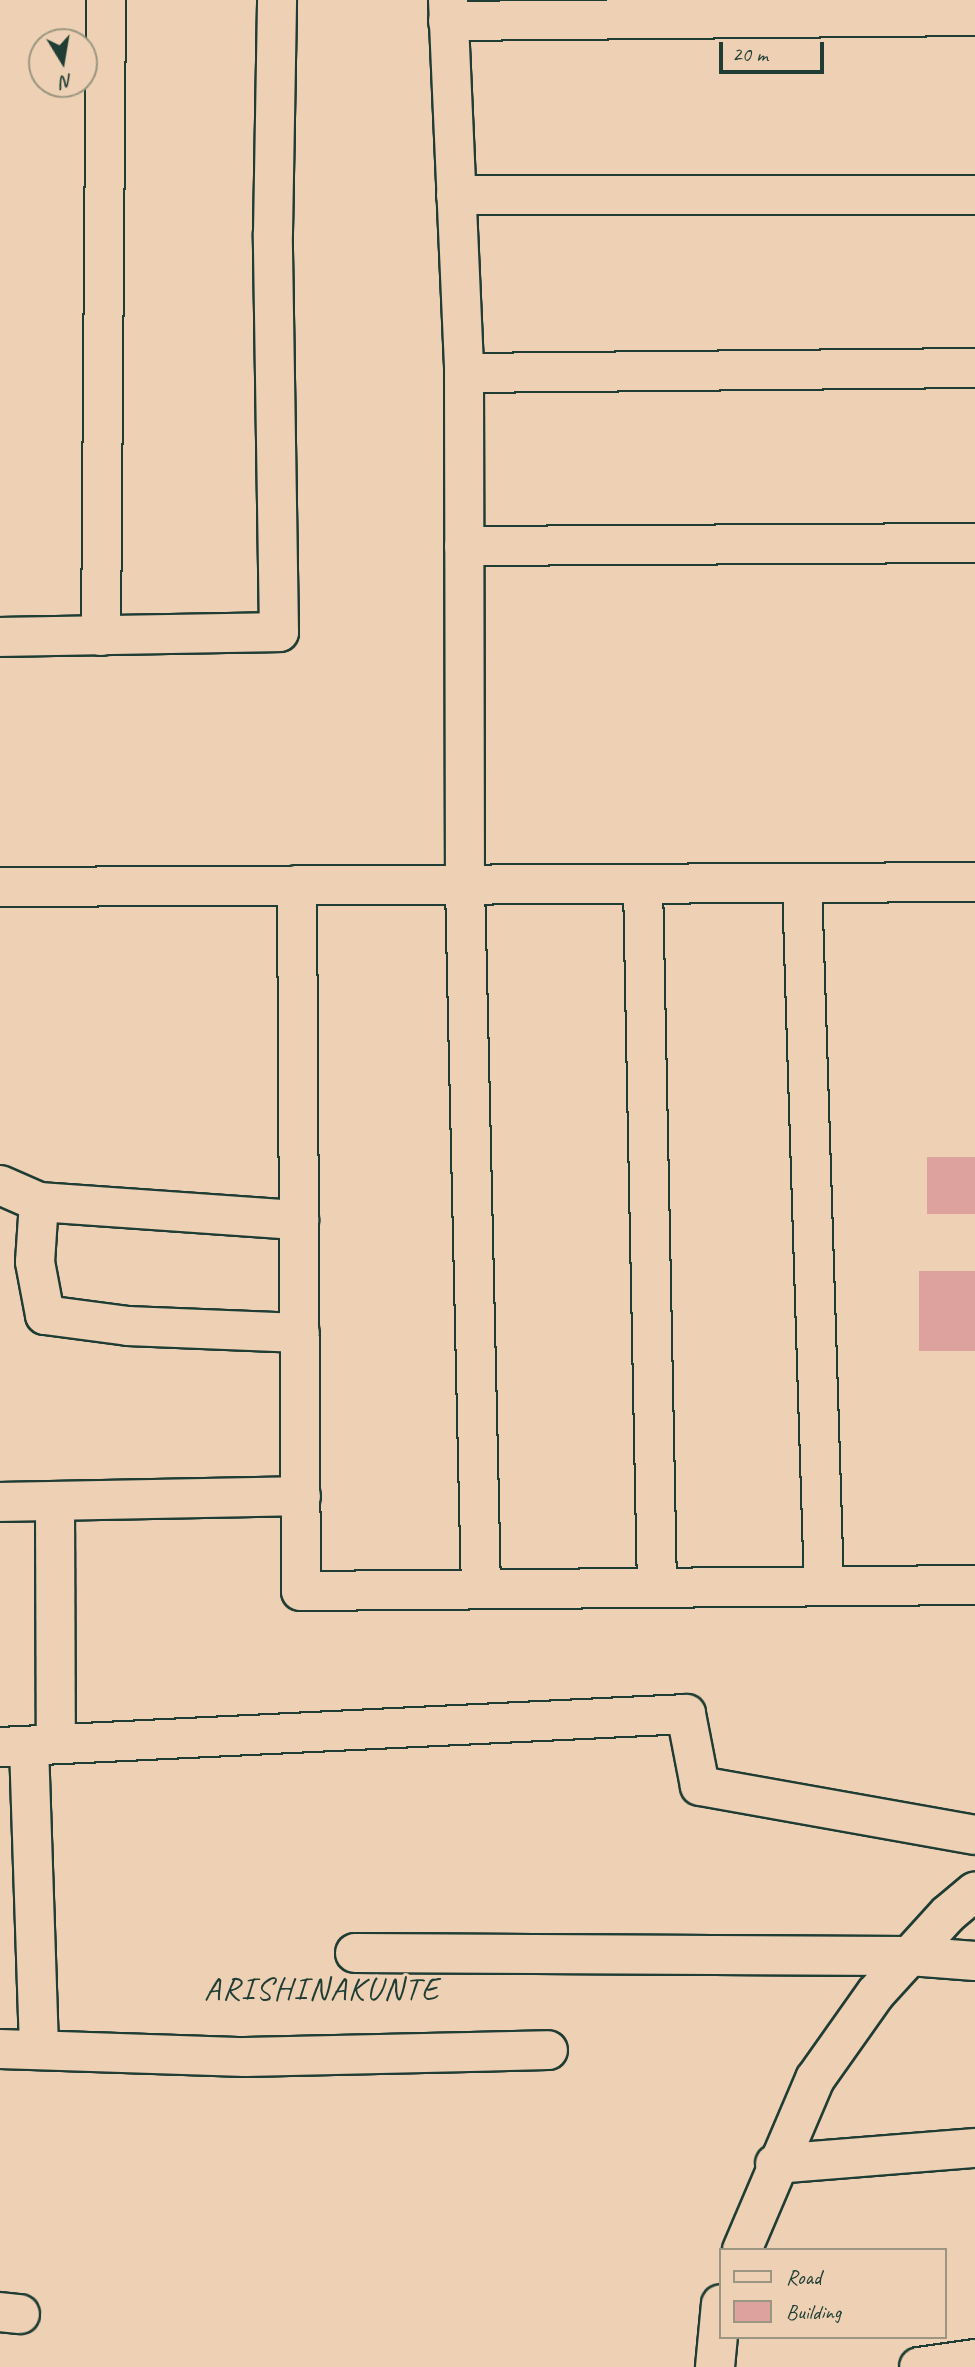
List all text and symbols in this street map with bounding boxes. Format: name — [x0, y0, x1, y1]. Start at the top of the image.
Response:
north arrow — [28, 28, 98, 98]
scale bar — [723, 28, 828, 72]
text: 20 m — [732, 41, 768, 67]
text: N — [59, 69, 75, 95]
district label: ARISHINAKUNTE — [207, 1970, 437, 2008]
legend — [720, 2248, 947, 2339]
text: Road — [786, 2264, 821, 2290]
text: Building — [786, 2299, 841, 2325]

